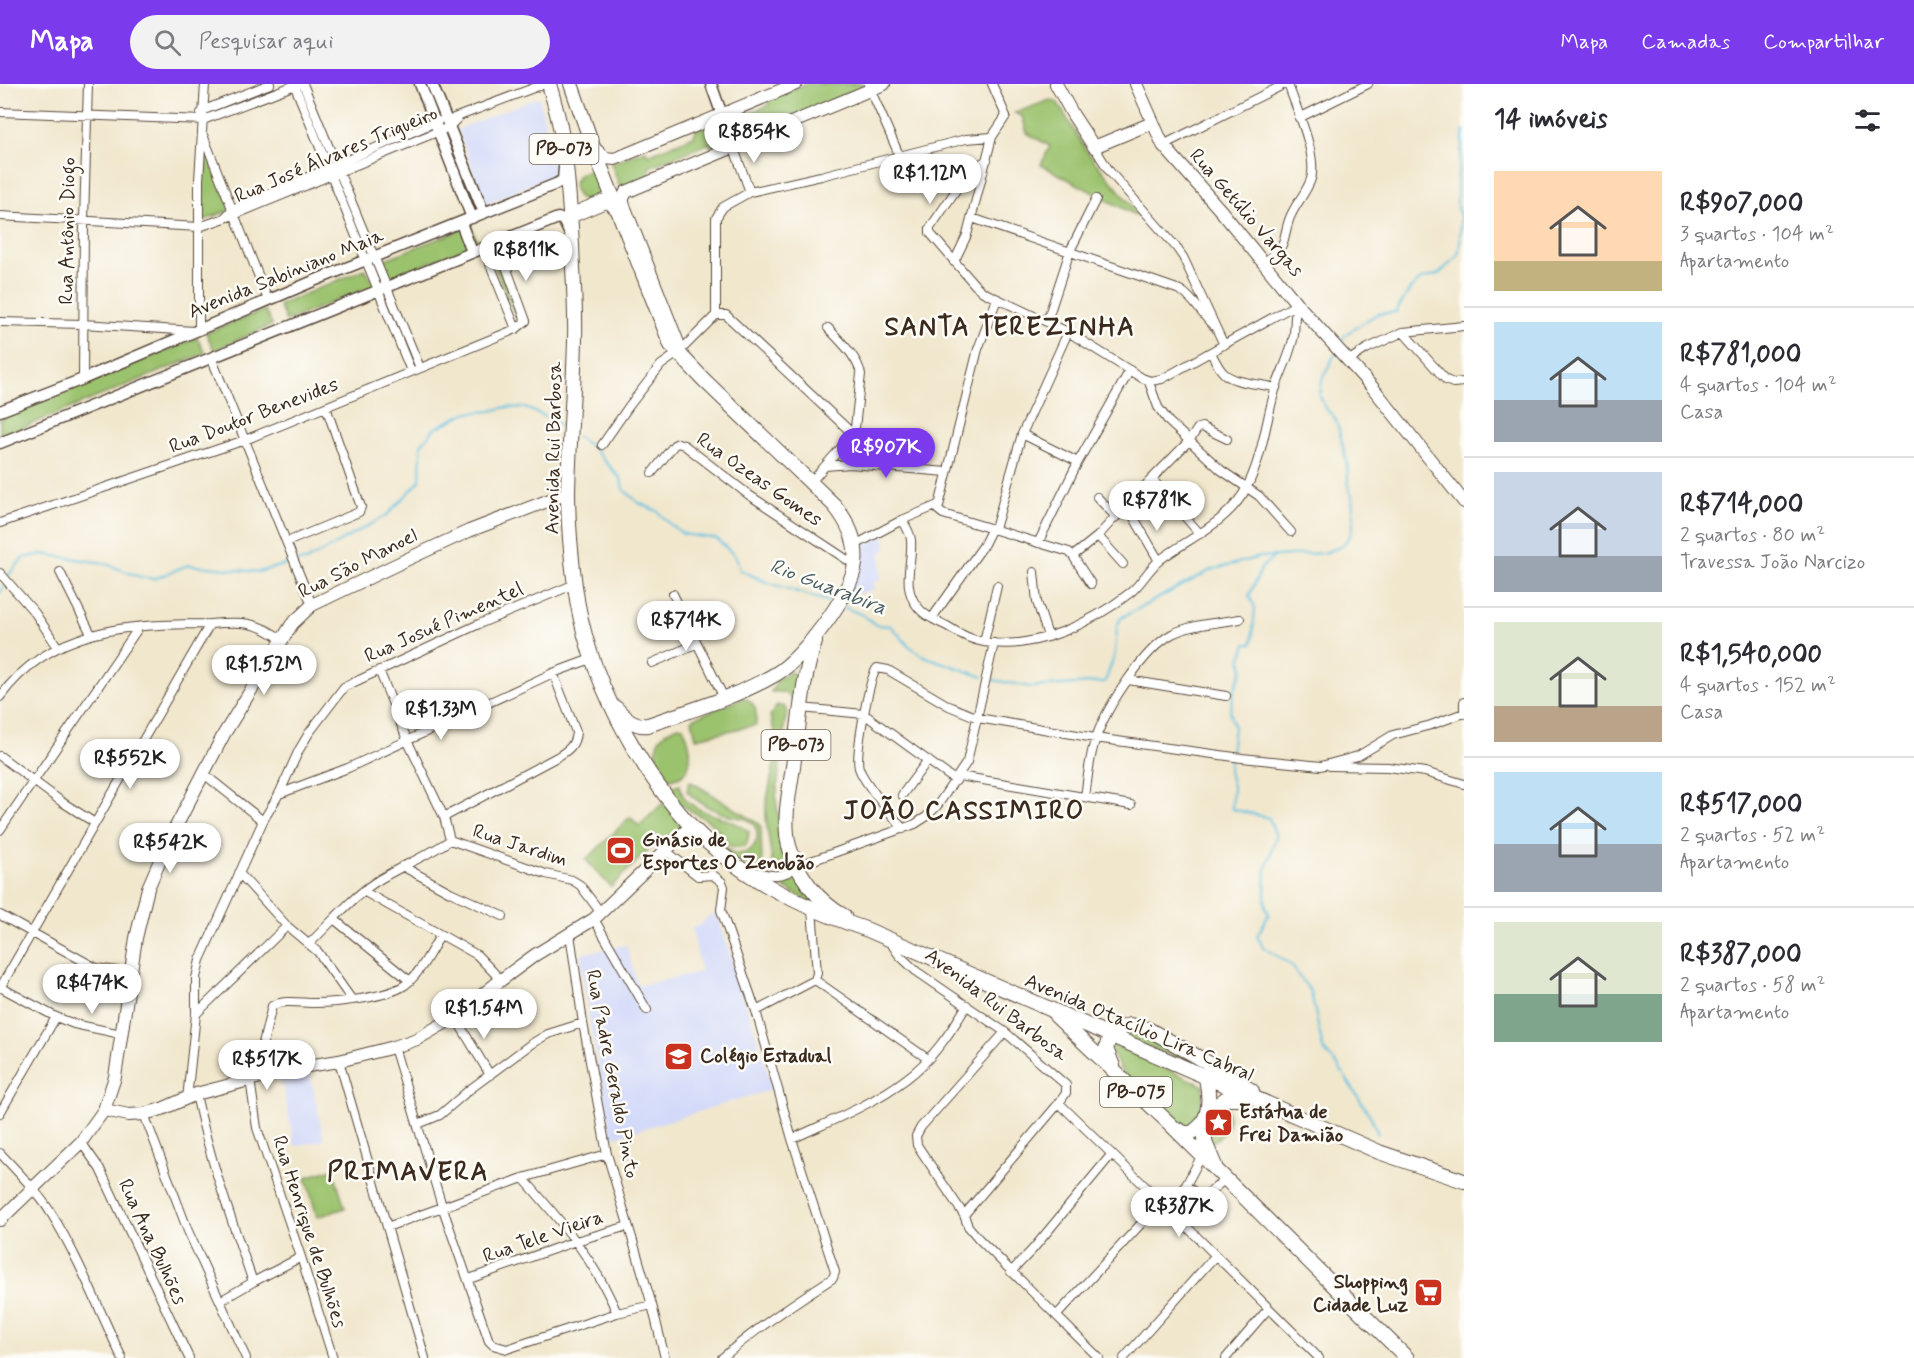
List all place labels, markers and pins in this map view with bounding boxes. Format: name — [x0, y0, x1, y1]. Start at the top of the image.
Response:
pin: R$854K — [705, 113, 803, 164]
pin: R$1.12M — [875, 154, 985, 205]
pin: R$811K — [477, 231, 575, 282]
pin: R$907K — [837, 428, 935, 479]
pin: R$781K — [1108, 481, 1206, 532]
pin: R$714K — [637, 601, 735, 652]
pin: R$1.52M — [209, 645, 319, 696]
pin: R$1.33M — [386, 690, 496, 741]
pin: R$552K — [81, 739, 179, 790]
pin: R$542K — [121, 823, 219, 874]
place label: Ginásio de Esportes O Zenobão — [642, 827, 815, 877]
sports icon: Ginásio de Esportes O Zenobão — [605, 835, 637, 867]
pin: R$474K — [43, 964, 141, 1015]
pin: R$1.54M — [429, 989, 539, 1040]
pin: R$517K — [218, 1040, 316, 1091]
school or university icon: Colégio Estadual — [663, 1040, 695, 1072]
place label: Colégio Estadual — [700, 1043, 832, 1070]
place label: Estátua de Frei Damião — [1239, 1099, 1344, 1149]
place icon: Estátua de Frei Damião — [1202, 1107, 1234, 1139]
pin: R$387K — [1130, 1187, 1228, 1238]
place label: Shopping Cidade Luz — [1313, 1269, 1408, 1319]
supermarket icon: Shopping Cidade Luz — [1413, 1277, 1445, 1309]

